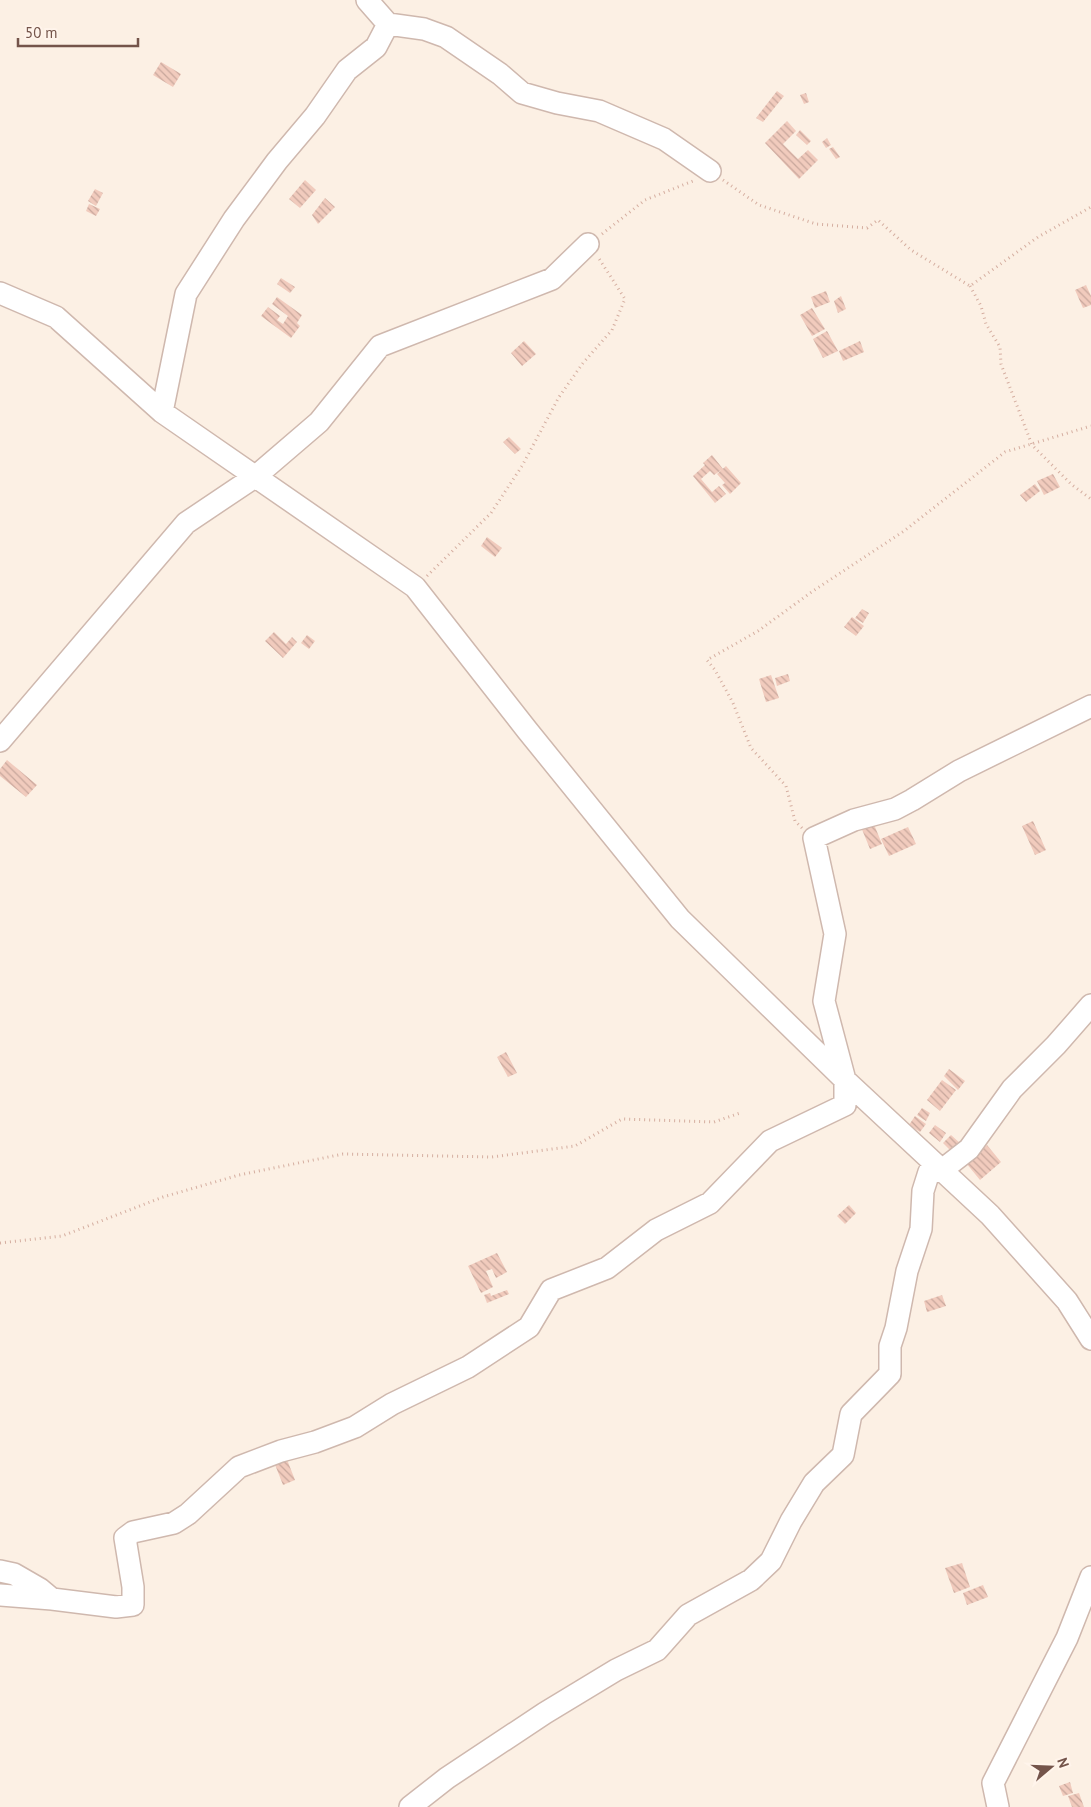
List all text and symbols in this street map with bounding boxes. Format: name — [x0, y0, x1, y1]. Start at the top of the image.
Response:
scale bar — [18, 15, 138, 47]
text: 50 m — [25, 23, 58, 42]
north arrow — [1026, 1742, 1076, 1792]
text: N — [1053, 1755, 1073, 1770]

